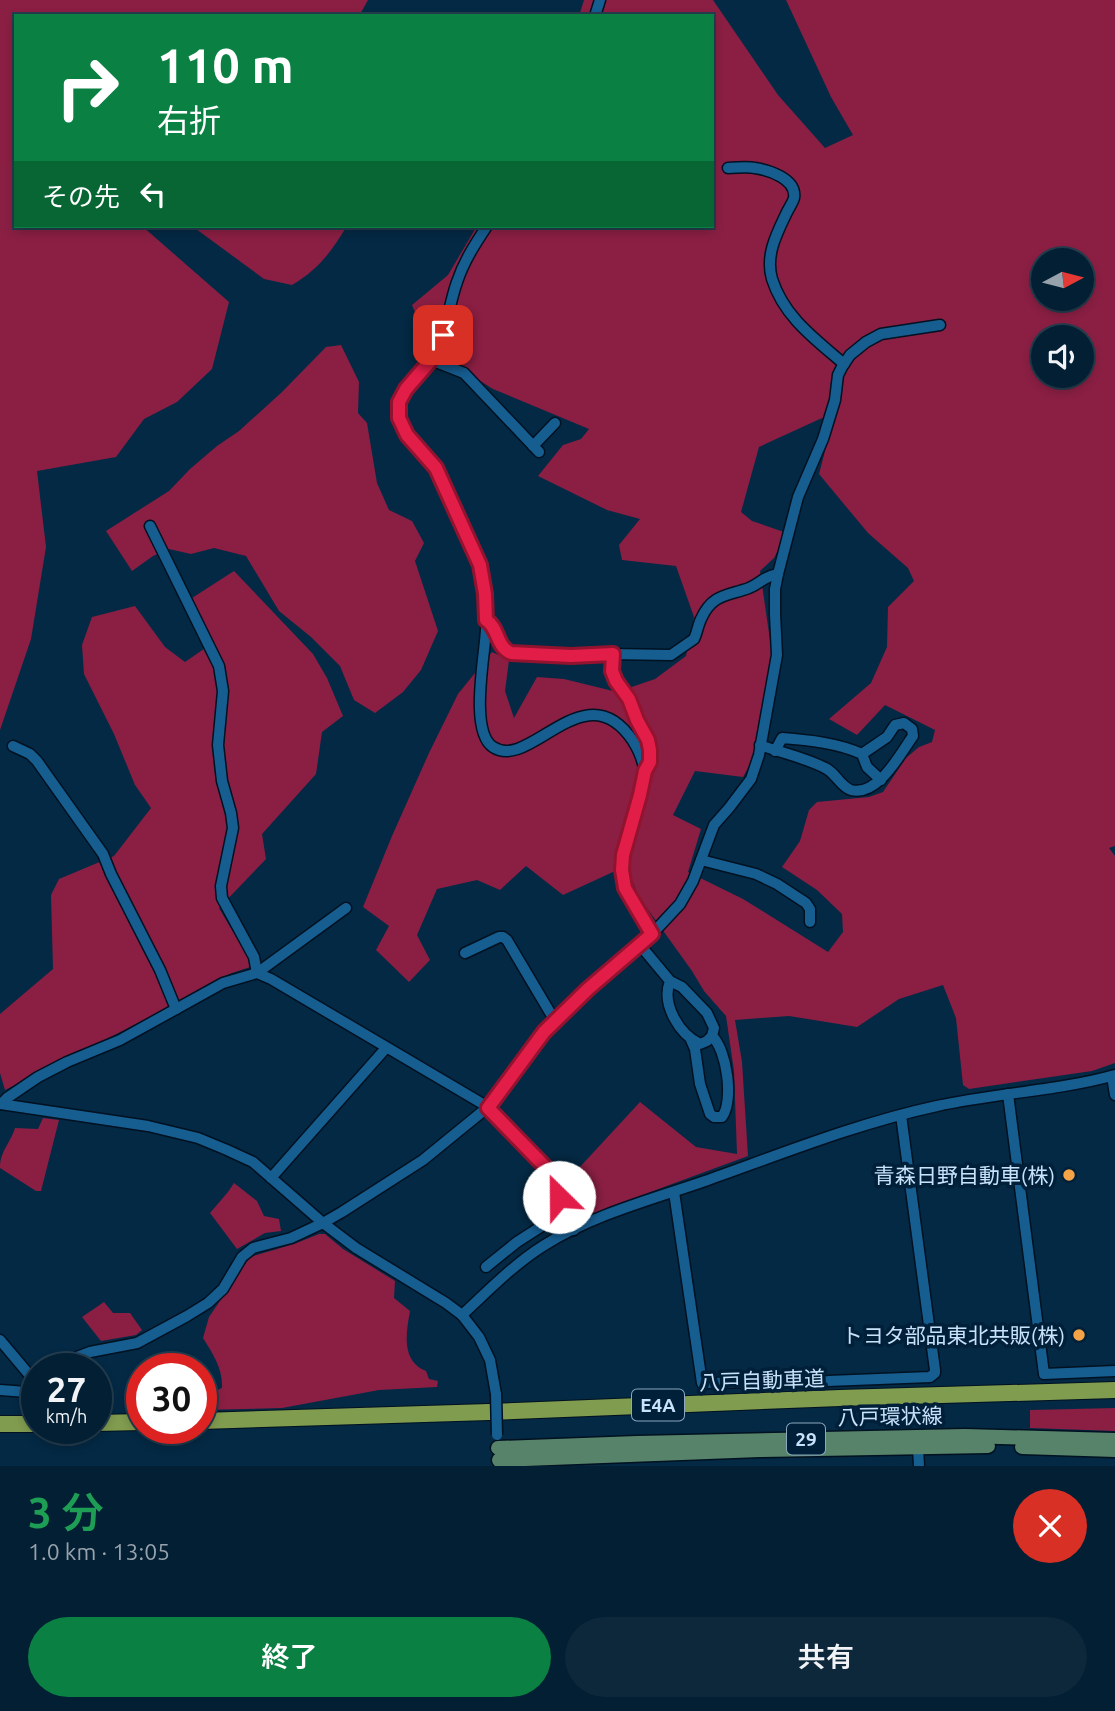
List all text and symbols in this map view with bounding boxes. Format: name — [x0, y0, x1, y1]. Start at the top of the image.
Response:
text: 110 m — [157, 37, 294, 92]
icon: right — [42, 42, 133, 133]
text: 右折 — [157, 102, 221, 138]
icon: left — [134, 175, 172, 213]
text: その先 — [42, 182, 120, 211]
north arrow — [1031, 248, 1094, 312]
map controls — [1031, 248, 1094, 388]
pin — [413, 305, 473, 365]
icon: arrive — [424, 316, 462, 354]
button: sound — [1031, 325, 1094, 388]
position arrow — [522, 1160, 596, 1234]
place label: 青森日野自動車(株) — [874, 1163, 1055, 1187]
marker: 青森日野自動車(株) — [1061, 1167, 1077, 1183]
place label: トヨタ部品東北共販(株) — [842, 1323, 1065, 1347]
marker: トヨタ部品東北共販(株) — [1071, 1327, 1087, 1343]
speed limit sign: 30 — [126, 1353, 217, 1444]
street label: 八戸自動車道 — [699, 1366, 825, 1394]
text: 27 — [47, 1369, 86, 1409]
road number: E4A — [632, 1390, 684, 1420]
street label: 八戸環状線 — [837, 1403, 943, 1429]
text: km/h — [46, 1406, 87, 1426]
road number: 29 — [787, 1424, 825, 1455]
text: 3 分 — [28, 1489, 104, 1536]
button: close — [1013, 1489, 1087, 1563]
text: 1.0 km · 13:05 — [28, 1539, 170, 1564]
button: 終了 — [28, 1617, 551, 1697]
button: 共有 — [565, 1617, 1087, 1697]

